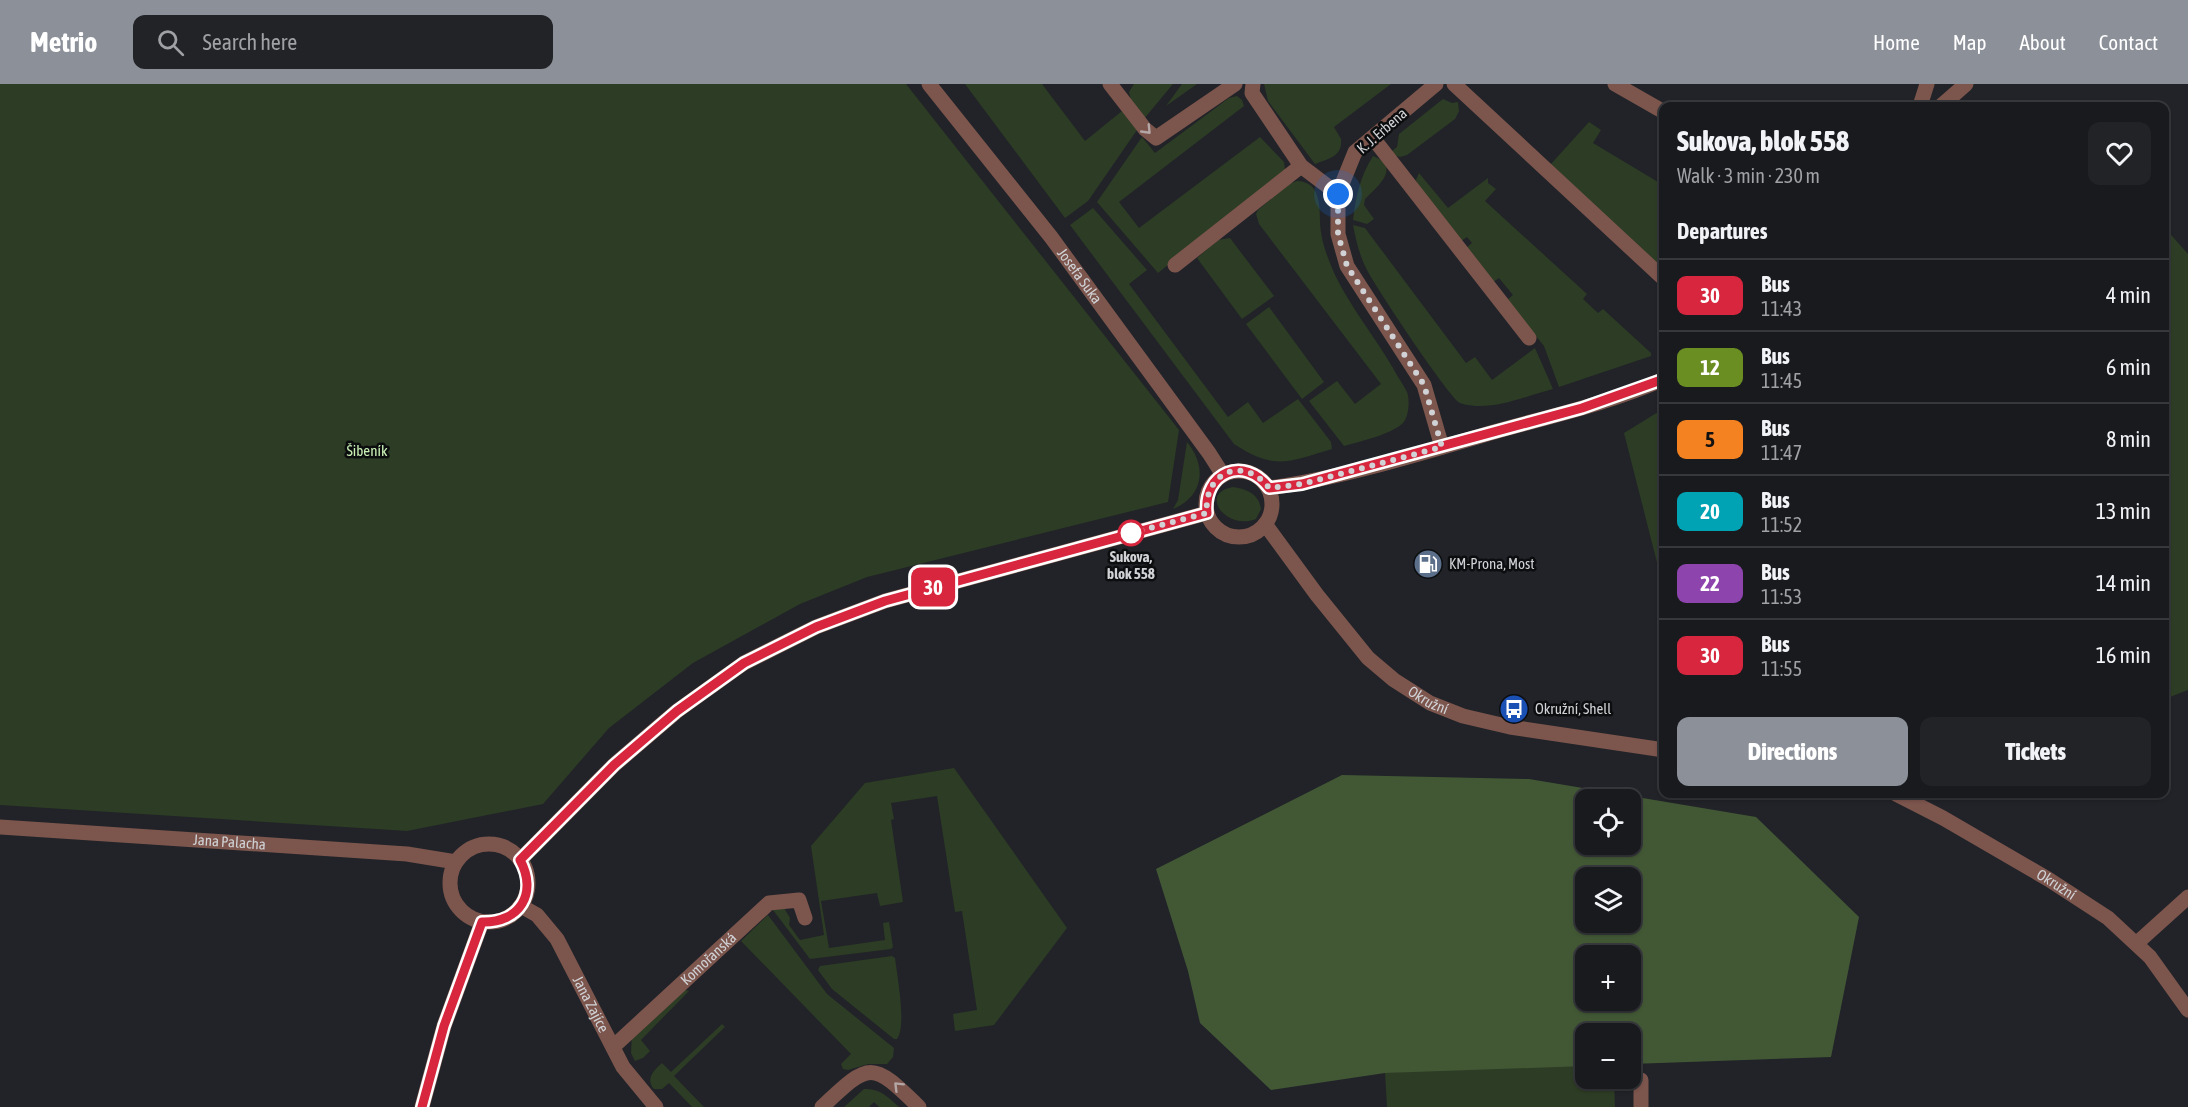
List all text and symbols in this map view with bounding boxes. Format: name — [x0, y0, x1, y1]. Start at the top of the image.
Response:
search box — [133, 15, 553, 69]
text: Metrio — [30, 26, 97, 58]
icon: search — [154, 26, 187, 59]
text: Search here — [202, 29, 297, 55]
text: Home — [1873, 30, 1920, 54]
text: Map — [1953, 30, 1987, 54]
text: About — [2020, 30, 2066, 54]
text: Contact — [2099, 30, 2158, 54]
street label: K. J. Erbena — [1353, 104, 1410, 157]
one-way arrow — [1139, 122, 1150, 133]
button: heart — [2088, 122, 2151, 185]
text: Sukova, blok 558 — [1677, 125, 1849, 157]
text: Walk · 3 min · 230 m — [1677, 164, 1820, 187]
your location — [1323, 179, 1353, 209]
text: Departures — [1677, 218, 1767, 244]
street label: Josefa Suka — [1054, 245, 1106, 307]
text: Bus — [1761, 271, 1790, 297]
text: 4 min — [2106, 282, 2151, 308]
text: 30 — [1700, 283, 1720, 307]
text: 11:43 — [1761, 297, 1802, 320]
text: Bus — [1761, 343, 1790, 369]
text: 6 min — [2106, 354, 2151, 380]
text: 12 — [1700, 355, 1720, 379]
text: 11:45 — [1761, 369, 1802, 392]
text: Bus — [1761, 415, 1790, 441]
text: 8 min — [2106, 426, 2151, 452]
text: 5 — [1705, 427, 1715, 451]
text: 11:47 — [1761, 441, 1802, 464]
park label: Šibeník — [347, 442, 388, 459]
text: Bus — [1761, 487, 1790, 513]
text: 13 min — [2096, 498, 2151, 524]
text: 20 — [1700, 499, 1720, 523]
text: 11:52 — [1761, 513, 1802, 536]
marker: Sukova, blok 558 — [1118, 520, 1144, 546]
place label: Sukova, blok 558 — [1107, 548, 1155, 582]
fuel station icon: KM-Prona, Most — [1412, 548, 1444, 580]
place label: KM-Prona, Most — [1449, 555, 1535, 572]
text: Bus — [1761, 559, 1790, 585]
line badge: 30 — [906, 568, 960, 606]
text: 14 min — [2096, 570, 2151, 596]
text: 22 — [1700, 571, 1720, 595]
text: 30 — [923, 575, 943, 599]
text: 11:53 — [1761, 585, 1802, 608]
text: Bus — [1761, 631, 1790, 657]
text: 16 min — [2096, 642, 2151, 668]
text: 30 — [1700, 643, 1720, 667]
text: 11:55 — [1761, 657, 1802, 680]
street label: Okružní — [1405, 682, 1451, 718]
bus stop icon: Okružní, Shell — [1498, 693, 1530, 725]
place label: Okružní, Shell — [1535, 700, 1611, 717]
button: Directions — [1677, 717, 1908, 786]
button: Tickets — [1920, 717, 2151, 786]
map controls — [1575, 789, 1641, 1089]
button: locate — [1575, 789, 1641, 855]
street label: Jana Palacha — [193, 831, 267, 853]
street label: Okružní — [2034, 865, 2080, 903]
button: layers — [1575, 867, 1641, 933]
street label: Komořanská — [677, 929, 739, 988]
button: + — [1575, 945, 1641, 1011]
street label: Jana Zajíce — [570, 973, 613, 1035]
button: − — [1575, 1023, 1641, 1089]
one-way arrow — [895, 1083, 906, 1094]

